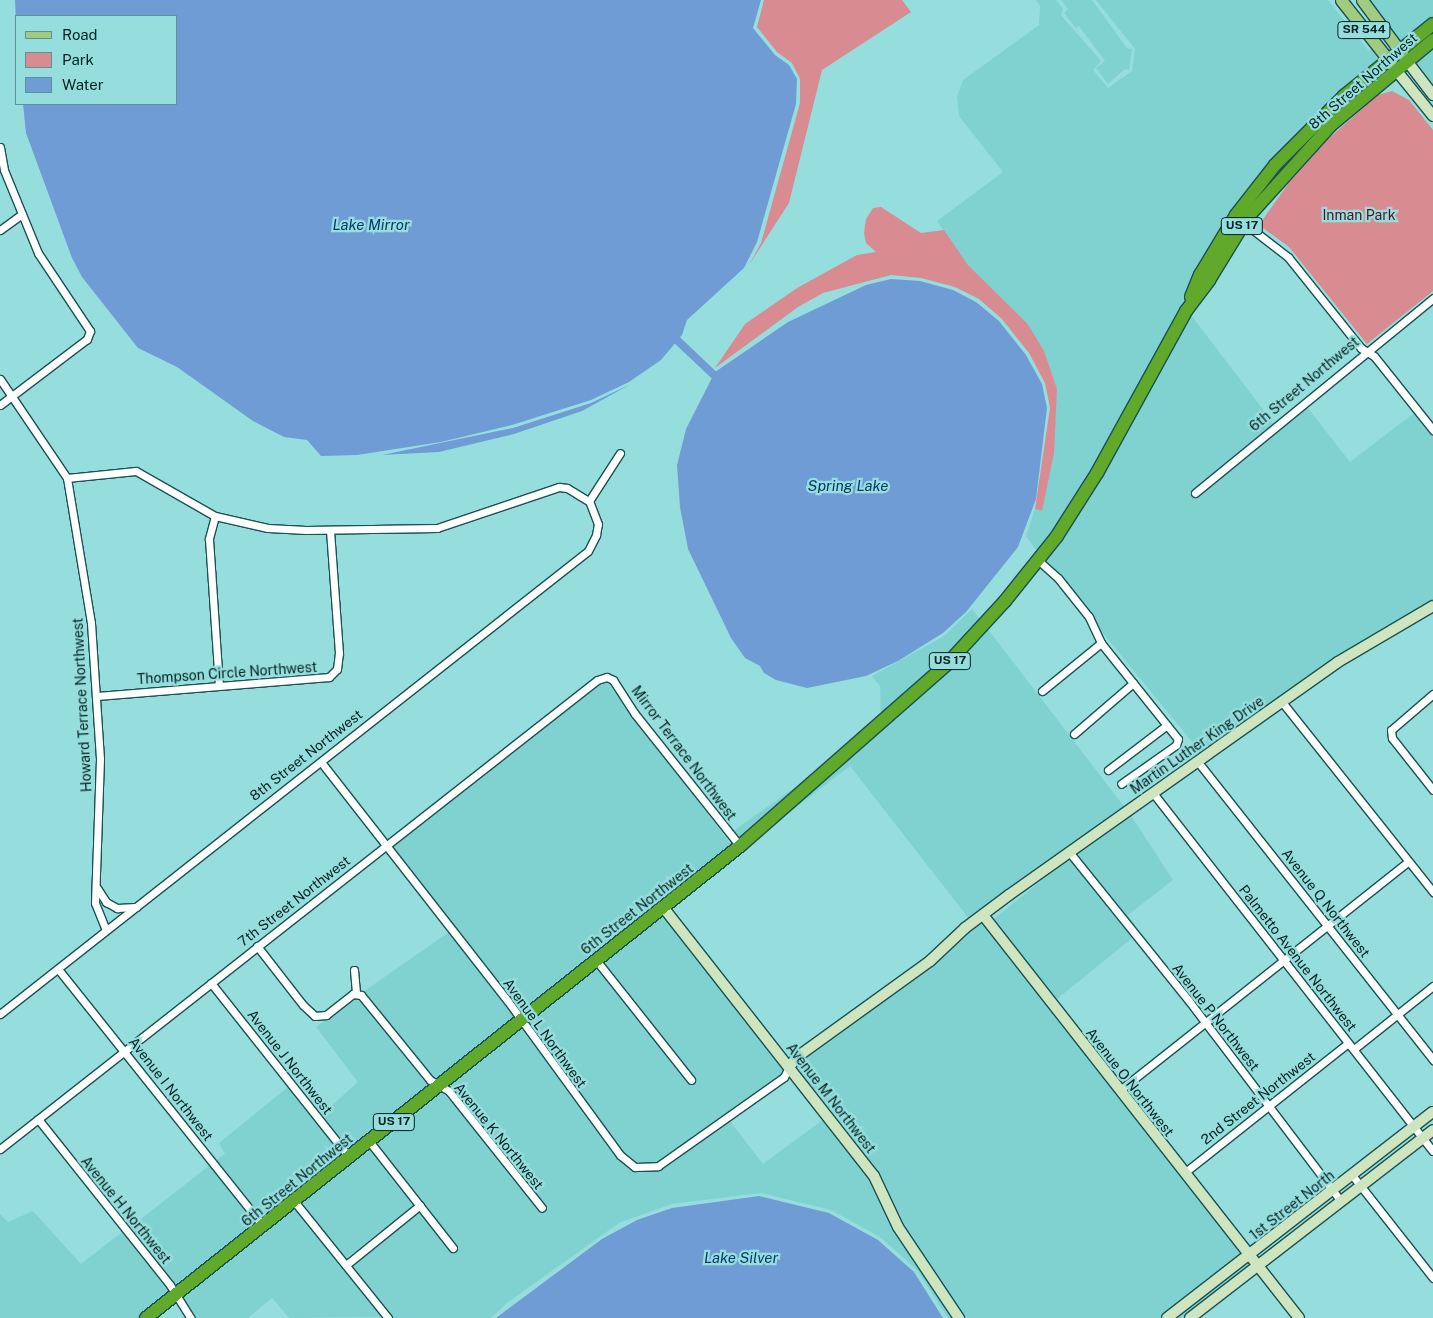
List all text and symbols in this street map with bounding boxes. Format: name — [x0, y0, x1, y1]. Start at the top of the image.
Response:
legend — [15, 15, 178, 105]
road number: SR 544 — [1336, 20, 1392, 40]
text: Road — [62, 26, 98, 43]
street label: 8th Street Northwest — [1305, 29, 1421, 133]
text: Park — [62, 51, 94, 68]
text: Water — [62, 76, 104, 93]
park label: Inman Park — [1322, 207, 1396, 223]
water label: Lake Mirror — [332, 216, 410, 234]
road number: US 17 — [1221, 217, 1263, 236]
street label: 6th Street Northwest — [1246, 333, 1362, 435]
water label: Spring Lake — [808, 477, 888, 495]
street label: Howard Terrace Northwest — [69, 617, 95, 793]
road number: US 17 — [929, 651, 971, 670]
street label: Thompson Circle Northwest — [136, 658, 318, 688]
street label: Mirror Terrace Northwest — [628, 682, 740, 824]
street label: Martin Luther King Drive — [1127, 692, 1267, 798]
street label: 8th Street Northwest — [246, 706, 366, 804]
street label: Avenue Q Northwest — [1278, 845, 1374, 961]
street label: 7th Street Northwest — [235, 852, 353, 950]
street label: 6th Street Northwest — [577, 860, 697, 958]
street label: Palmetto Avenue Northwest — [1236, 881, 1360, 1035]
street label: Avenue P Northwest — [1169, 960, 1263, 1074]
street label: Avenue L Northwest — [500, 975, 590, 1091]
street label: Avenue J Northwest — [244, 1006, 336, 1118]
street label: Avenue O Northwest — [1082, 1024, 1178, 1140]
street label: Avenue I Northwest — [125, 1034, 217, 1144]
street label: Avenue M Northwest — [783, 1040, 879, 1156]
street label: 2nd Street Northwest — [1197, 1048, 1319, 1148]
street label: Avenue K Northwest — [451, 1079, 547, 1193]
road number: US 17 — [373, 1112, 415, 1132]
street label: 6th Street Northwest — [238, 1130, 356, 1230]
street label: Avenue H Northwest — [77, 1153, 175, 1267]
street label: 1st Street North — [1246, 1167, 1338, 1243]
water label: Lake Silver — [704, 1249, 778, 1267]

